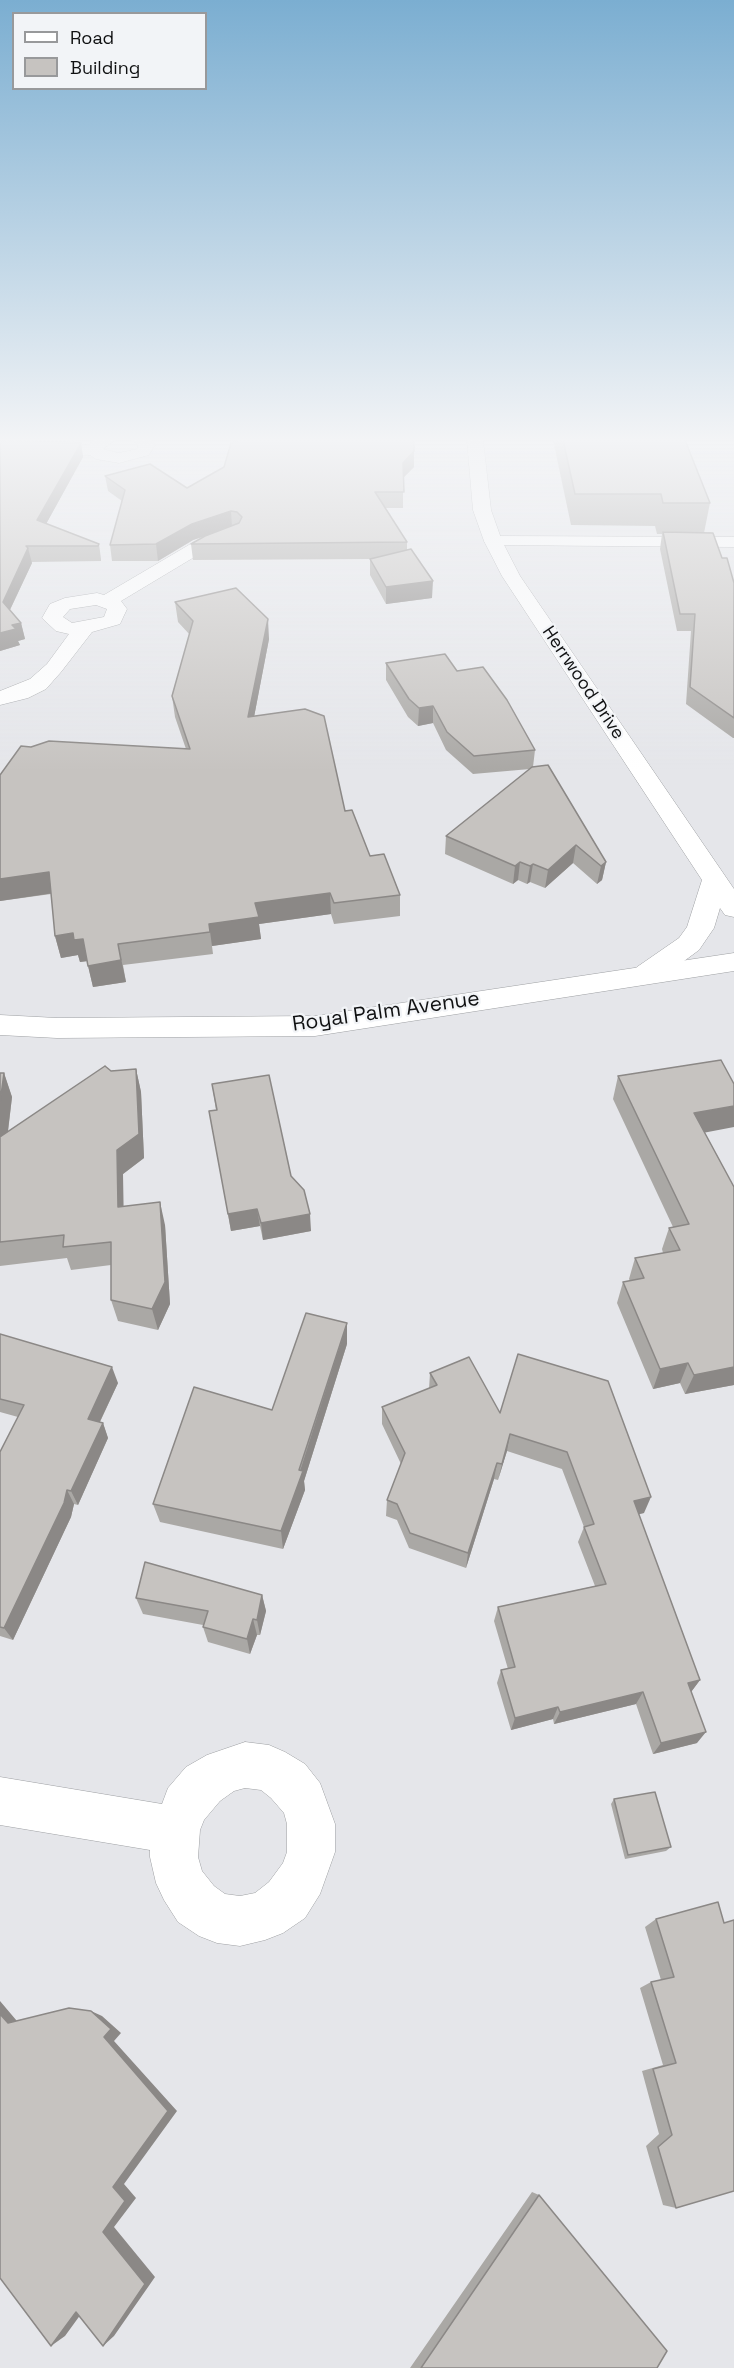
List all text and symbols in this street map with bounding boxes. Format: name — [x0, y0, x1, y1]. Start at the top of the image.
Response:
legend — [12, 12, 207, 90]
text: Road — [70, 26, 114, 49]
text: Building — [70, 56, 140, 79]
street label: Herrwood Drive — [537, 622, 629, 744]
street label: Royal Palm Avenue — [291, 986, 481, 1038]

